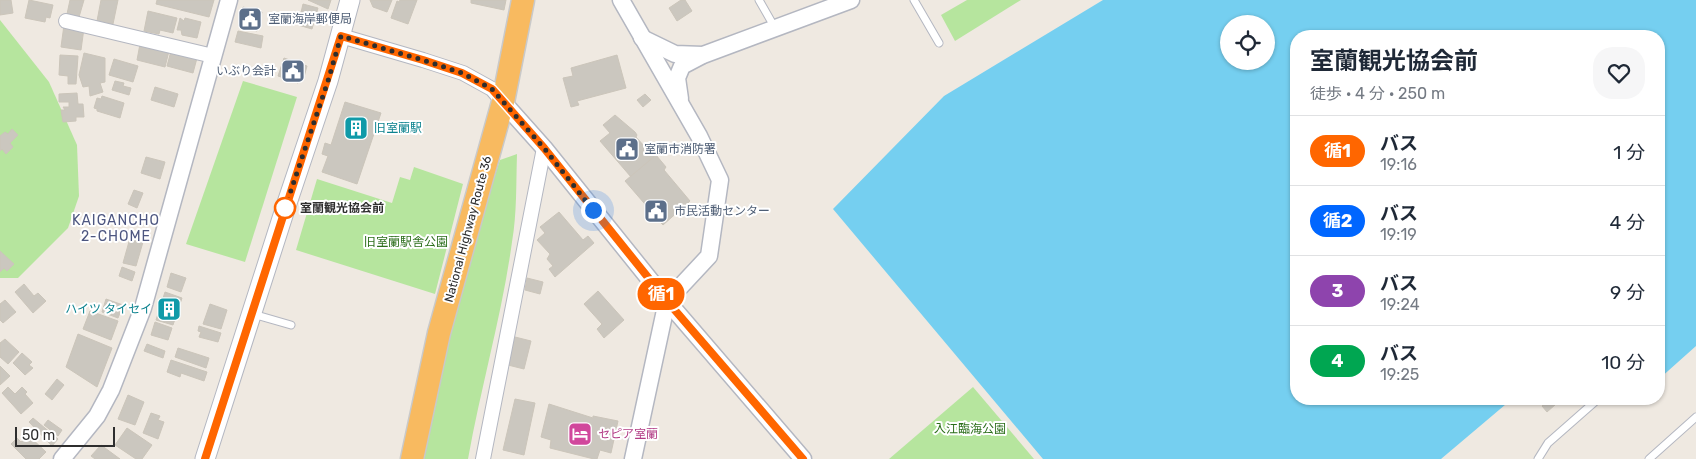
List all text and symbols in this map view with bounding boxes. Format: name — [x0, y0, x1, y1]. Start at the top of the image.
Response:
public building icon: 室蘭海岸郵便局 — [237, 6, 263, 32]
place label: 室蘭海岸郵便局 — [268, 12, 352, 26]
map controls — [1220, 15, 1275, 70]
button: locate — [1220, 15, 1275, 70]
text: 室蘭観光協会前 — [1310, 47, 1478, 75]
button: heart — [1593, 47, 1645, 99]
public building icon: いぶり会計 — [280, 58, 306, 84]
place label: いぶり会計 — [216, 64, 276, 78]
text: 徒歩 · 4 分 · 250 m — [1310, 84, 1445, 103]
building icon: 旧室蘭駅 — [343, 115, 369, 141]
place label: 旧室蘭駅 — [374, 121, 422, 135]
text: バス — [1380, 132, 1418, 155]
public building icon: 室蘭市消防署 — [614, 136, 640, 162]
text: 循1 — [1324, 140, 1351, 162]
text: 1 分 — [1613, 141, 1645, 164]
place label: 室蘭市消防署 — [644, 142, 716, 156]
street label: National Highway Route 36 — [442, 154, 494, 304]
text: 19:16 — [1380, 155, 1417, 174]
marker: 室蘭観光協会前 — [274, 197, 296, 219]
your location — [581, 198, 606, 223]
public building icon: 市民活動センター — [643, 198, 669, 224]
place label: 室蘭観光協会前 — [300, 201, 384, 215]
text: バス — [1380, 202, 1418, 225]
place label: 市民活動センター — [674, 204, 770, 218]
text: 循2 — [1323, 210, 1352, 232]
text: 4 分 — [1610, 211, 1645, 234]
district label: KAIGANCHO 2-CHOME — [72, 212, 160, 245]
text: 19:19 — [1380, 225, 1417, 244]
park label: 旧室蘭駅舎公園 — [364, 235, 448, 249]
text: バス — [1380, 272, 1418, 295]
line badge: 循1 — [638, 278, 684, 310]
text: 3 — [1332, 280, 1343, 302]
text: 9 分 — [1610, 281, 1645, 304]
text: 循1 — [648, 283, 674, 305]
text: 19:24 — [1380, 295, 1420, 314]
building icon: ハイツ タイセイ — [156, 296, 182, 322]
place label: ハイツ タイセイ — [65, 302, 152, 316]
text: バス — [1380, 342, 1418, 365]
text: 4 — [1331, 350, 1344, 372]
text: 10 分 — [1601, 351, 1645, 374]
text: 19:25 — [1380, 365, 1419, 384]
hotel icon: セピア室蘭 — [567, 421, 593, 447]
park label: 入江臨海公園 — [934, 422, 1006, 436]
scale bar — [15, 424, 115, 447]
text: 50 m — [22, 427, 55, 444]
place label: セピア室蘭 — [598, 427, 658, 441]

